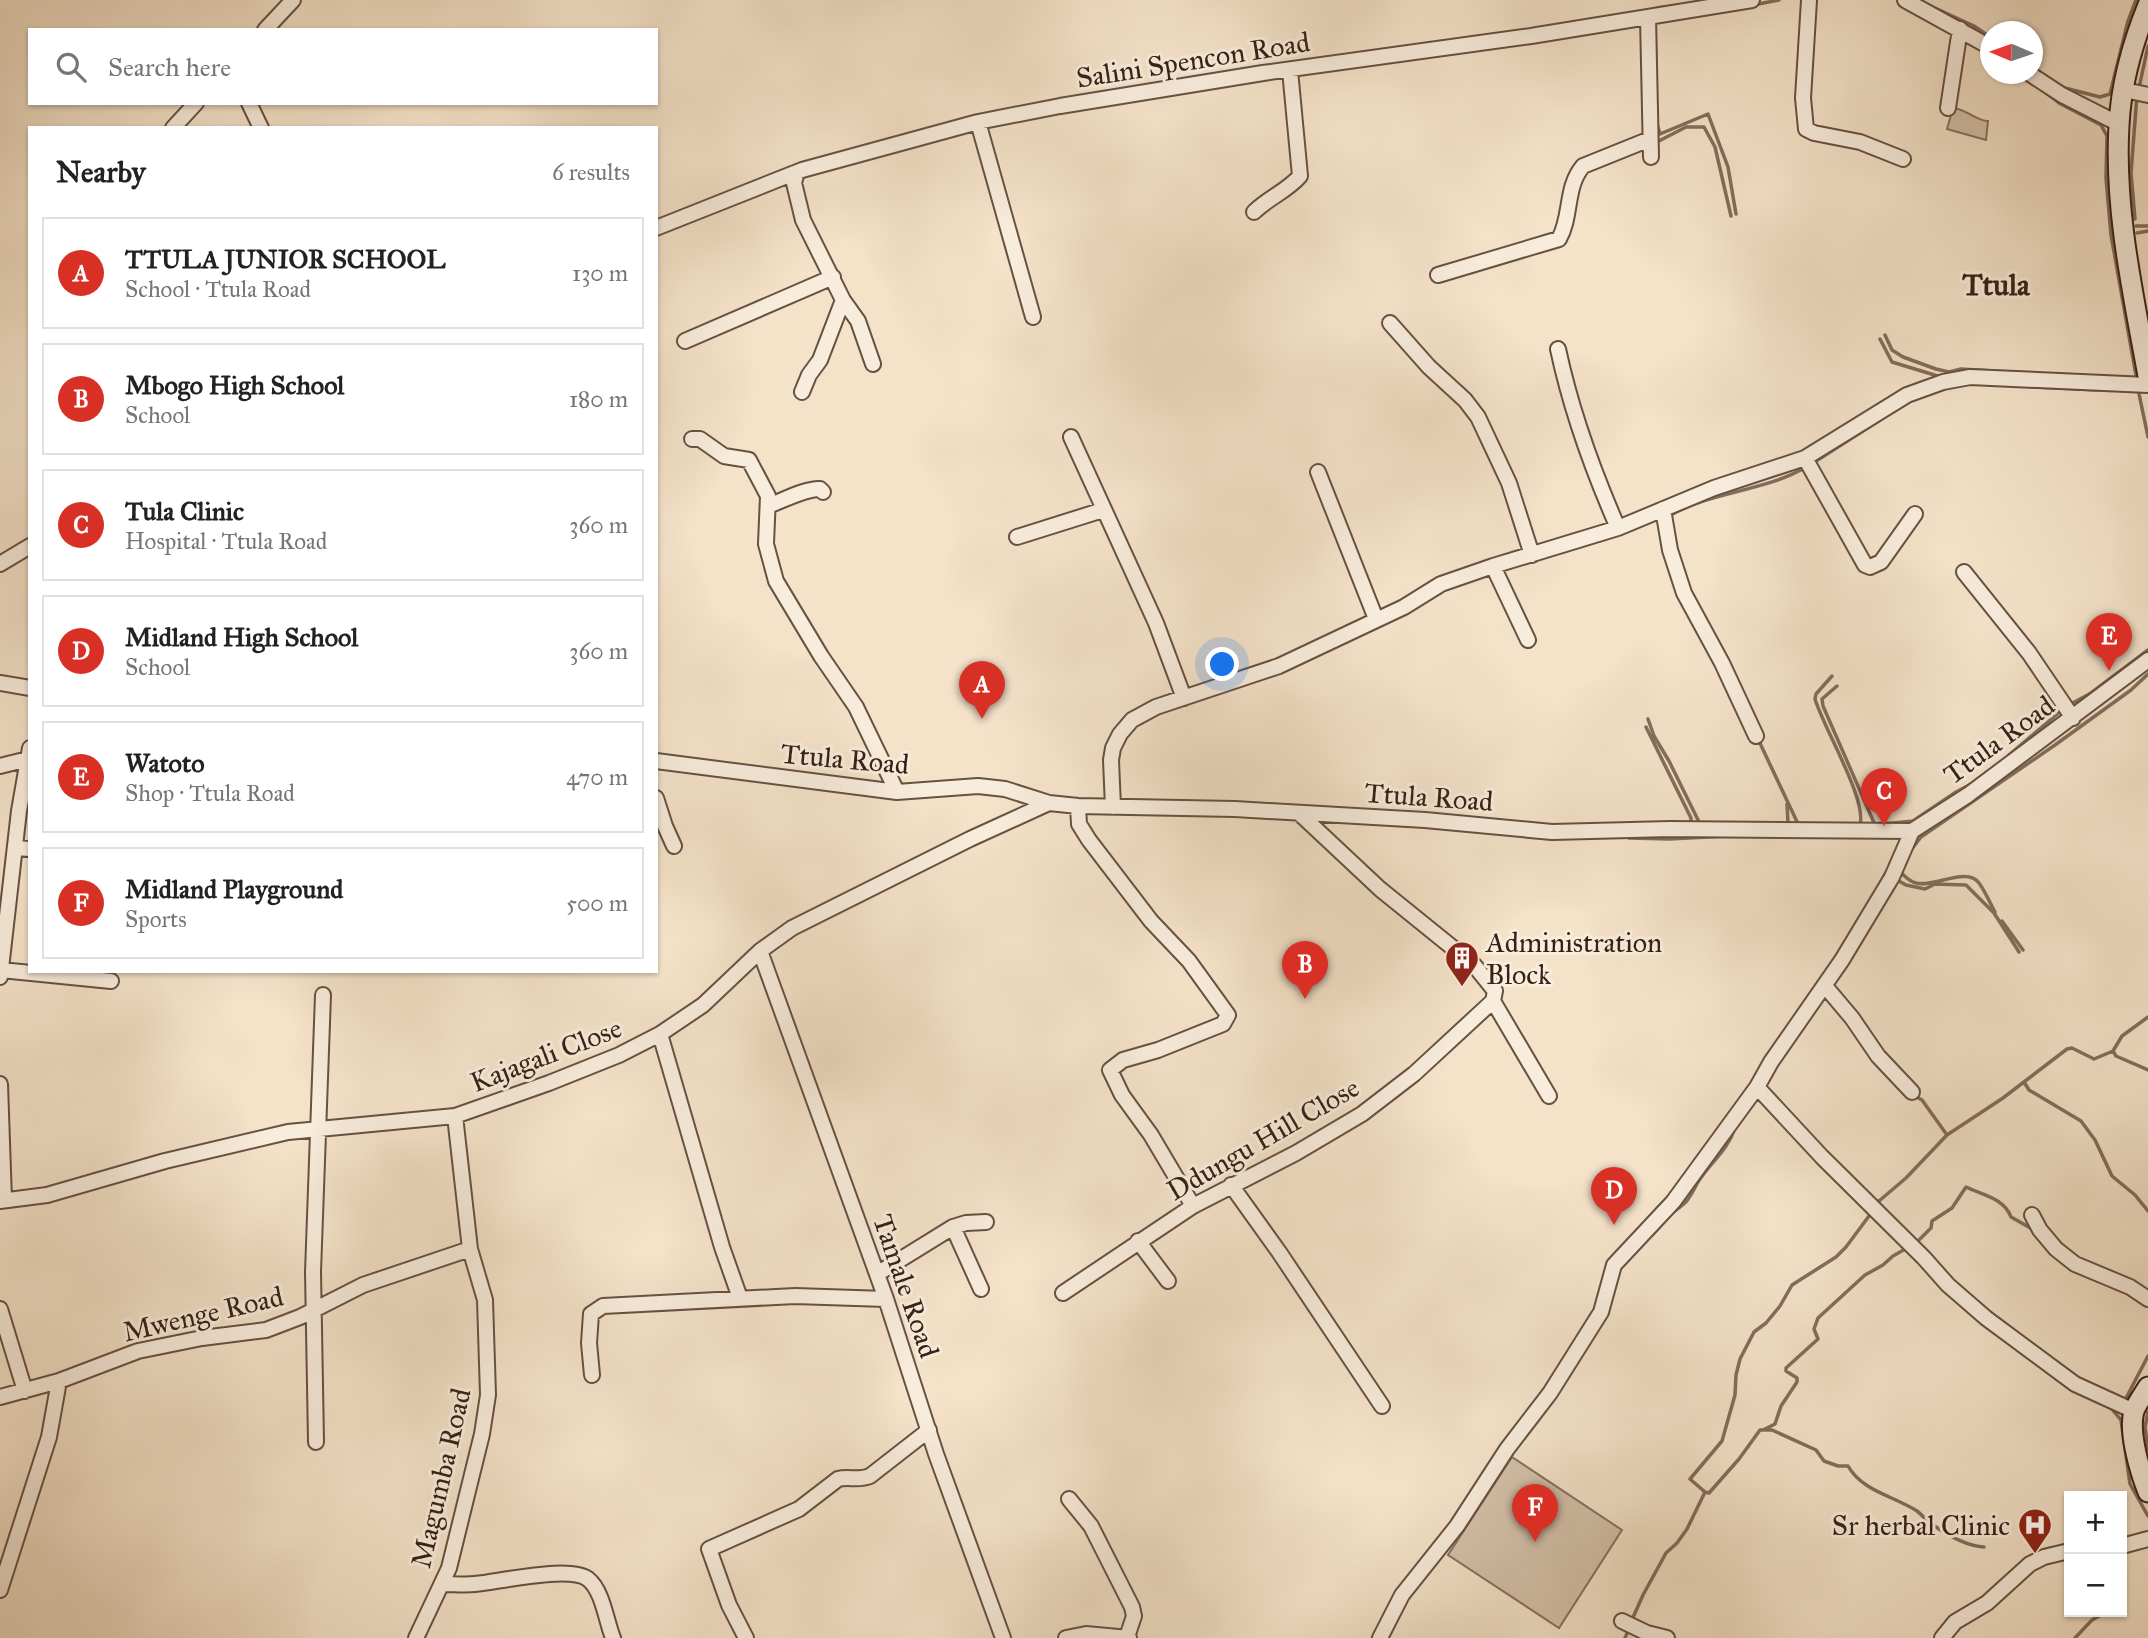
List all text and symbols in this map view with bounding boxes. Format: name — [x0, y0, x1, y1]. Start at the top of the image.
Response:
north arrow — [1980, 21, 2043, 84]
street label: Salini Spencon Road — [1074, 24, 1312, 96]
search box — [28, 28, 658, 105]
icon: search — [52, 48, 90, 86]
text: Search here — [108, 51, 231, 83]
text: Nearby — [56, 154, 146, 190]
text: 6 results — [552, 158, 630, 186]
text: TTULA JUNIOR SCHOOL — [125, 243, 445, 275]
text: A — [73, 259, 89, 287]
text: 130 m — [572, 259, 628, 287]
district label: Ttula — [1962, 267, 2031, 303]
text: School · Ttula Road — [125, 275, 311, 303]
text: Mbogo High School — [125, 369, 344, 401]
text: B — [73, 385, 89, 413]
text: 180 m — [569, 385, 628, 413]
text: School — [125, 401, 190, 429]
text: Tula Clinic — [125, 495, 244, 527]
text: C — [73, 511, 89, 539]
text: 360 m — [569, 511, 628, 539]
text: Hospital · Ttula Road — [125, 527, 327, 555]
pin: E — [2086, 613, 2132, 671]
text: Midland High School — [125, 621, 358, 653]
text: D — [72, 637, 90, 665]
text: 360 m — [569, 637, 628, 665]
your location — [1205, 647, 1239, 681]
text: School — [125, 653, 190, 681]
pin: A — [959, 661, 1005, 719]
street label: Ttula Road — [1937, 688, 2061, 792]
street label: Ttula Road — [779, 736, 911, 782]
text: Watoto — [125, 747, 204, 779]
text: E — [73, 763, 89, 791]
text: 470 m — [566, 763, 628, 791]
pin: C — [1861, 768, 1907, 826]
street label: Ttula Road — [1364, 775, 1494, 819]
text: Shop · Ttula Road — [125, 779, 295, 807]
text: Midland Playground — [125, 873, 343, 905]
text: F — [73, 889, 89, 917]
text: 500 m — [566, 889, 628, 917]
text: Sports — [125, 905, 187, 933]
place label: Administration Block — [1485, 925, 1662, 992]
building icon: Administration Block — [1443, 939, 1481, 988]
pin: B — [1282, 941, 1328, 999]
street label: Kajagali Close — [465, 1010, 627, 1100]
street label: Ddungu Hill Close — [1161, 1070, 1365, 1208]
pin: D — [1591, 1167, 1637, 1225]
street label: Tamale Road — [865, 1210, 947, 1362]
street label: Mwenge Road — [119, 1279, 287, 1349]
street label: Magumba Road — [403, 1385, 479, 1571]
pin: F — [1512, 1484, 1558, 1542]
map controls — [2064, 1491, 2127, 1617]
button: + — [2064, 1491, 2127, 1554]
hospital icon: Sr herbal Clinic — [2016, 1506, 2054, 1555]
place label: Sr herbal Clinic — [1832, 1508, 2010, 1543]
button: − — [2064, 1554, 2127, 1617]

